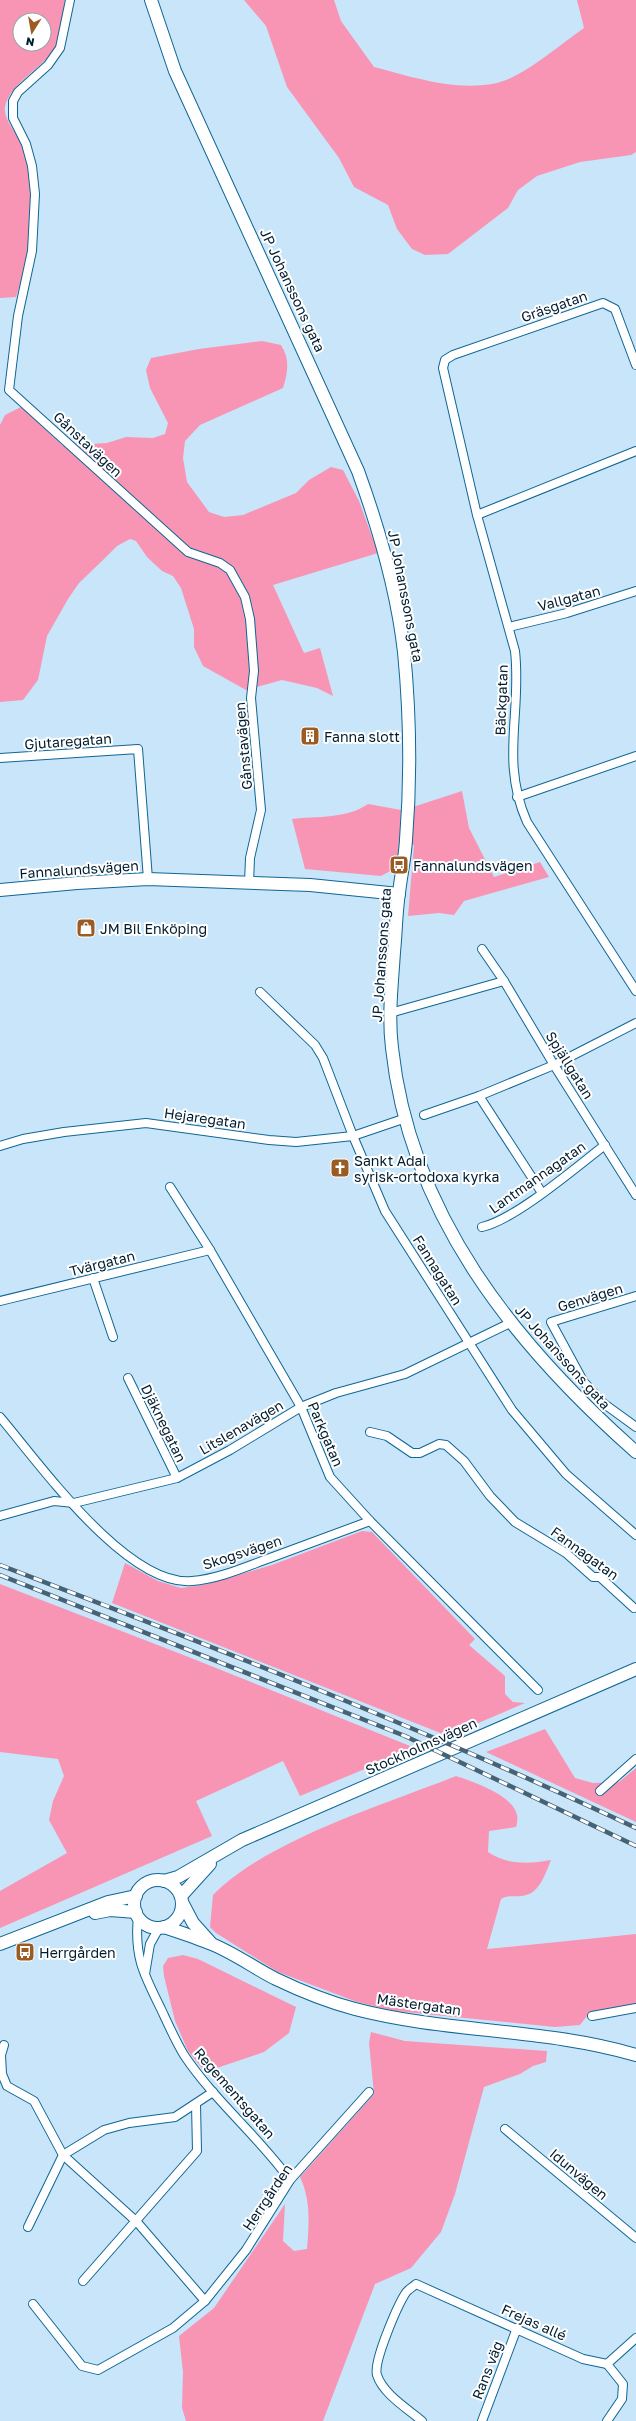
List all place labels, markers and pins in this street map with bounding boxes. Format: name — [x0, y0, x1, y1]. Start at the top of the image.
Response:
building icon: Fanna slott — [299, 725, 321, 747]
place label: Fanna slott — [324, 728, 400, 745]
bus stop icon: Fannalundsvägen — [388, 854, 410, 876]
place label: Fannalundsvägen — [413, 857, 533, 874]
shop icon: JM Bil Enköping — [75, 917, 97, 939]
place label: JM Bil Enköping — [100, 920, 207, 937]
place label: Sankt Adai syrisk-ortodoxa kyrka — [354, 1152, 499, 1185]
church icon: Sankt Adai syrisk-ortodoxa kyrka — [329, 1157, 351, 1179]
bus stop icon: Herrgården — [14, 1941, 36, 1963]
place label: Herrgården — [39, 1944, 116, 1961]

